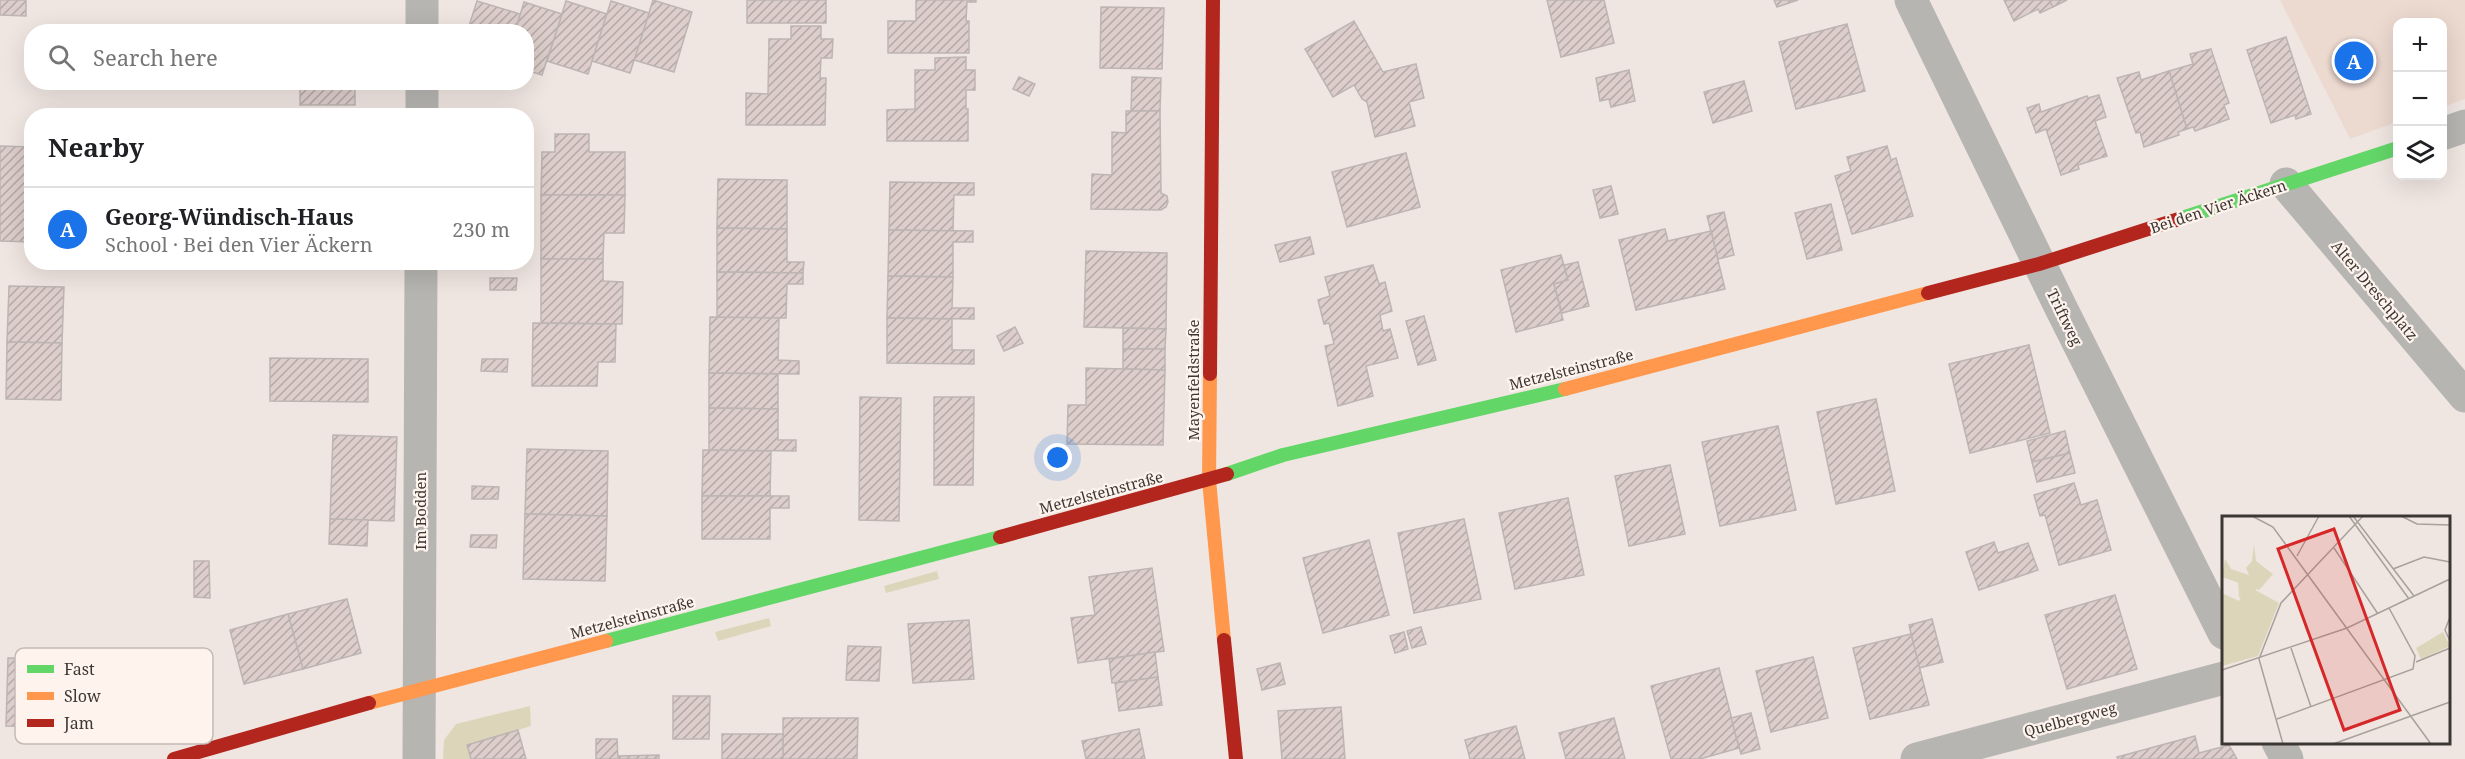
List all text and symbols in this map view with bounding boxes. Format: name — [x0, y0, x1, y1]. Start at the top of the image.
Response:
map controls — [2393, 18, 2447, 180]
button: + — [2393, 18, 2447, 72]
search box — [24, 24, 534, 90]
pin: A — [2334, 38, 2374, 84]
icon: search — [45, 41, 78, 74]
text: Search here — [93, 42, 218, 72]
button: − — [2393, 72, 2447, 126]
button: layers — [2393, 126, 2447, 180]
text: Nearby — [48, 129, 144, 165]
street label: Bei den Vier Äckern — [2147, 174, 2289, 237]
text: Georg-Wündisch-Haus — [105, 201, 354, 231]
text: A — [60, 216, 75, 243]
text: 230 m — [452, 216, 510, 243]
text: School · Bei den Vier Äckern — [105, 231, 373, 258]
street label: Alter Dreschplatz — [2327, 236, 2423, 344]
street label: Triftweg — [2043, 285, 2087, 349]
street label: Mayenfeldstraße — [1183, 320, 1203, 440]
street label: Metzelsteinstraße — [1507, 344, 1635, 394]
your location — [1043, 443, 1072, 472]
street label: Metzelsteinstraße — [1037, 466, 1165, 518]
street label: Im Bodden — [410, 472, 430, 550]
inset map — [2222, 516, 2450, 744]
street label: Metzelsteinstraße — [568, 591, 696, 643]
legend — [15, 648, 213, 744]
text: Fast — [64, 658, 95, 680]
text: Slow — [64, 685, 101, 707]
street label: Quelbergweg — [2022, 697, 2118, 741]
text: Jam — [63, 712, 94, 734]

